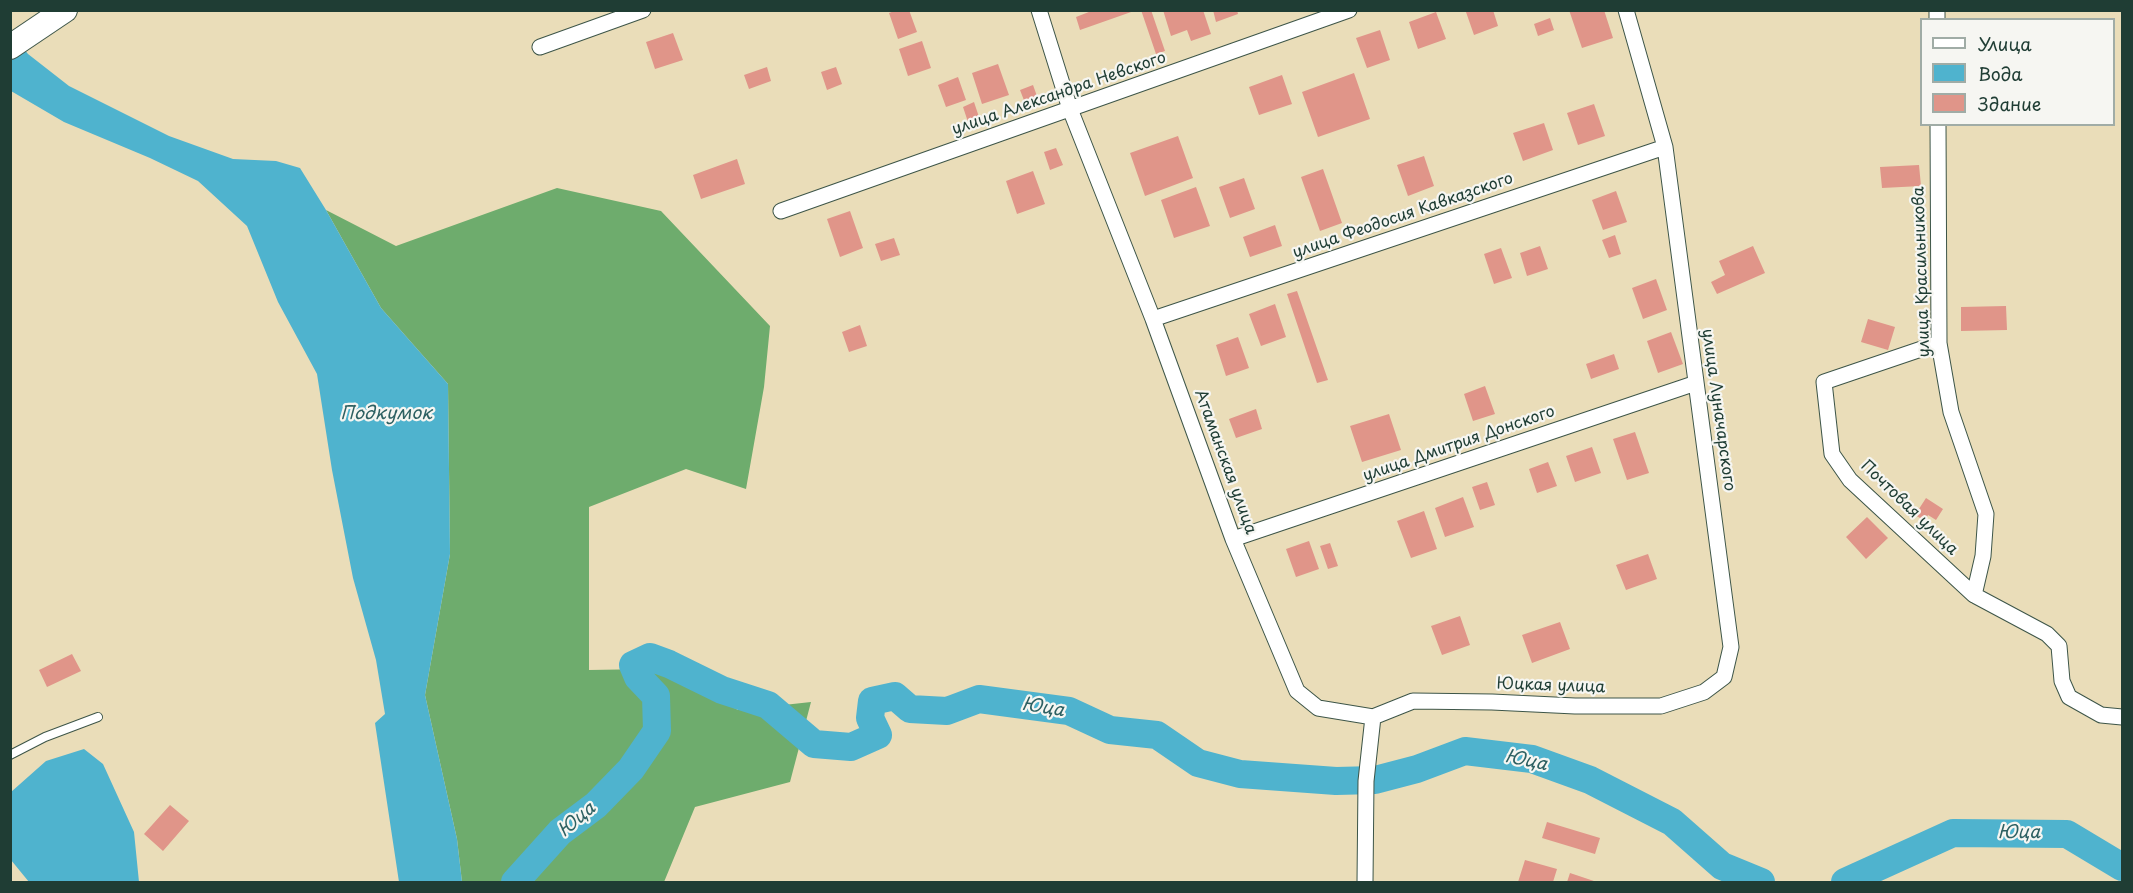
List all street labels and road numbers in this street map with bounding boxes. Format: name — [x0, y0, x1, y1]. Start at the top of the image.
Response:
street label: улица Александра Невского — [949, 48, 1169, 140]
street label: улица Феодосия Кавказского — [1290, 169, 1516, 263]
street label: улица Красильникова — [1909, 186, 1935, 358]
street label: улица Луначарского — [1697, 328, 1739, 492]
street label: Атаманская улица — [1190, 387, 1260, 537]
street label: улица Дмитрия Донского — [1360, 402, 1558, 486]
street label: Почтовая улица — [1856, 457, 1962, 559]
street label: Юцкая улица — [1496, 675, 1606, 697]

